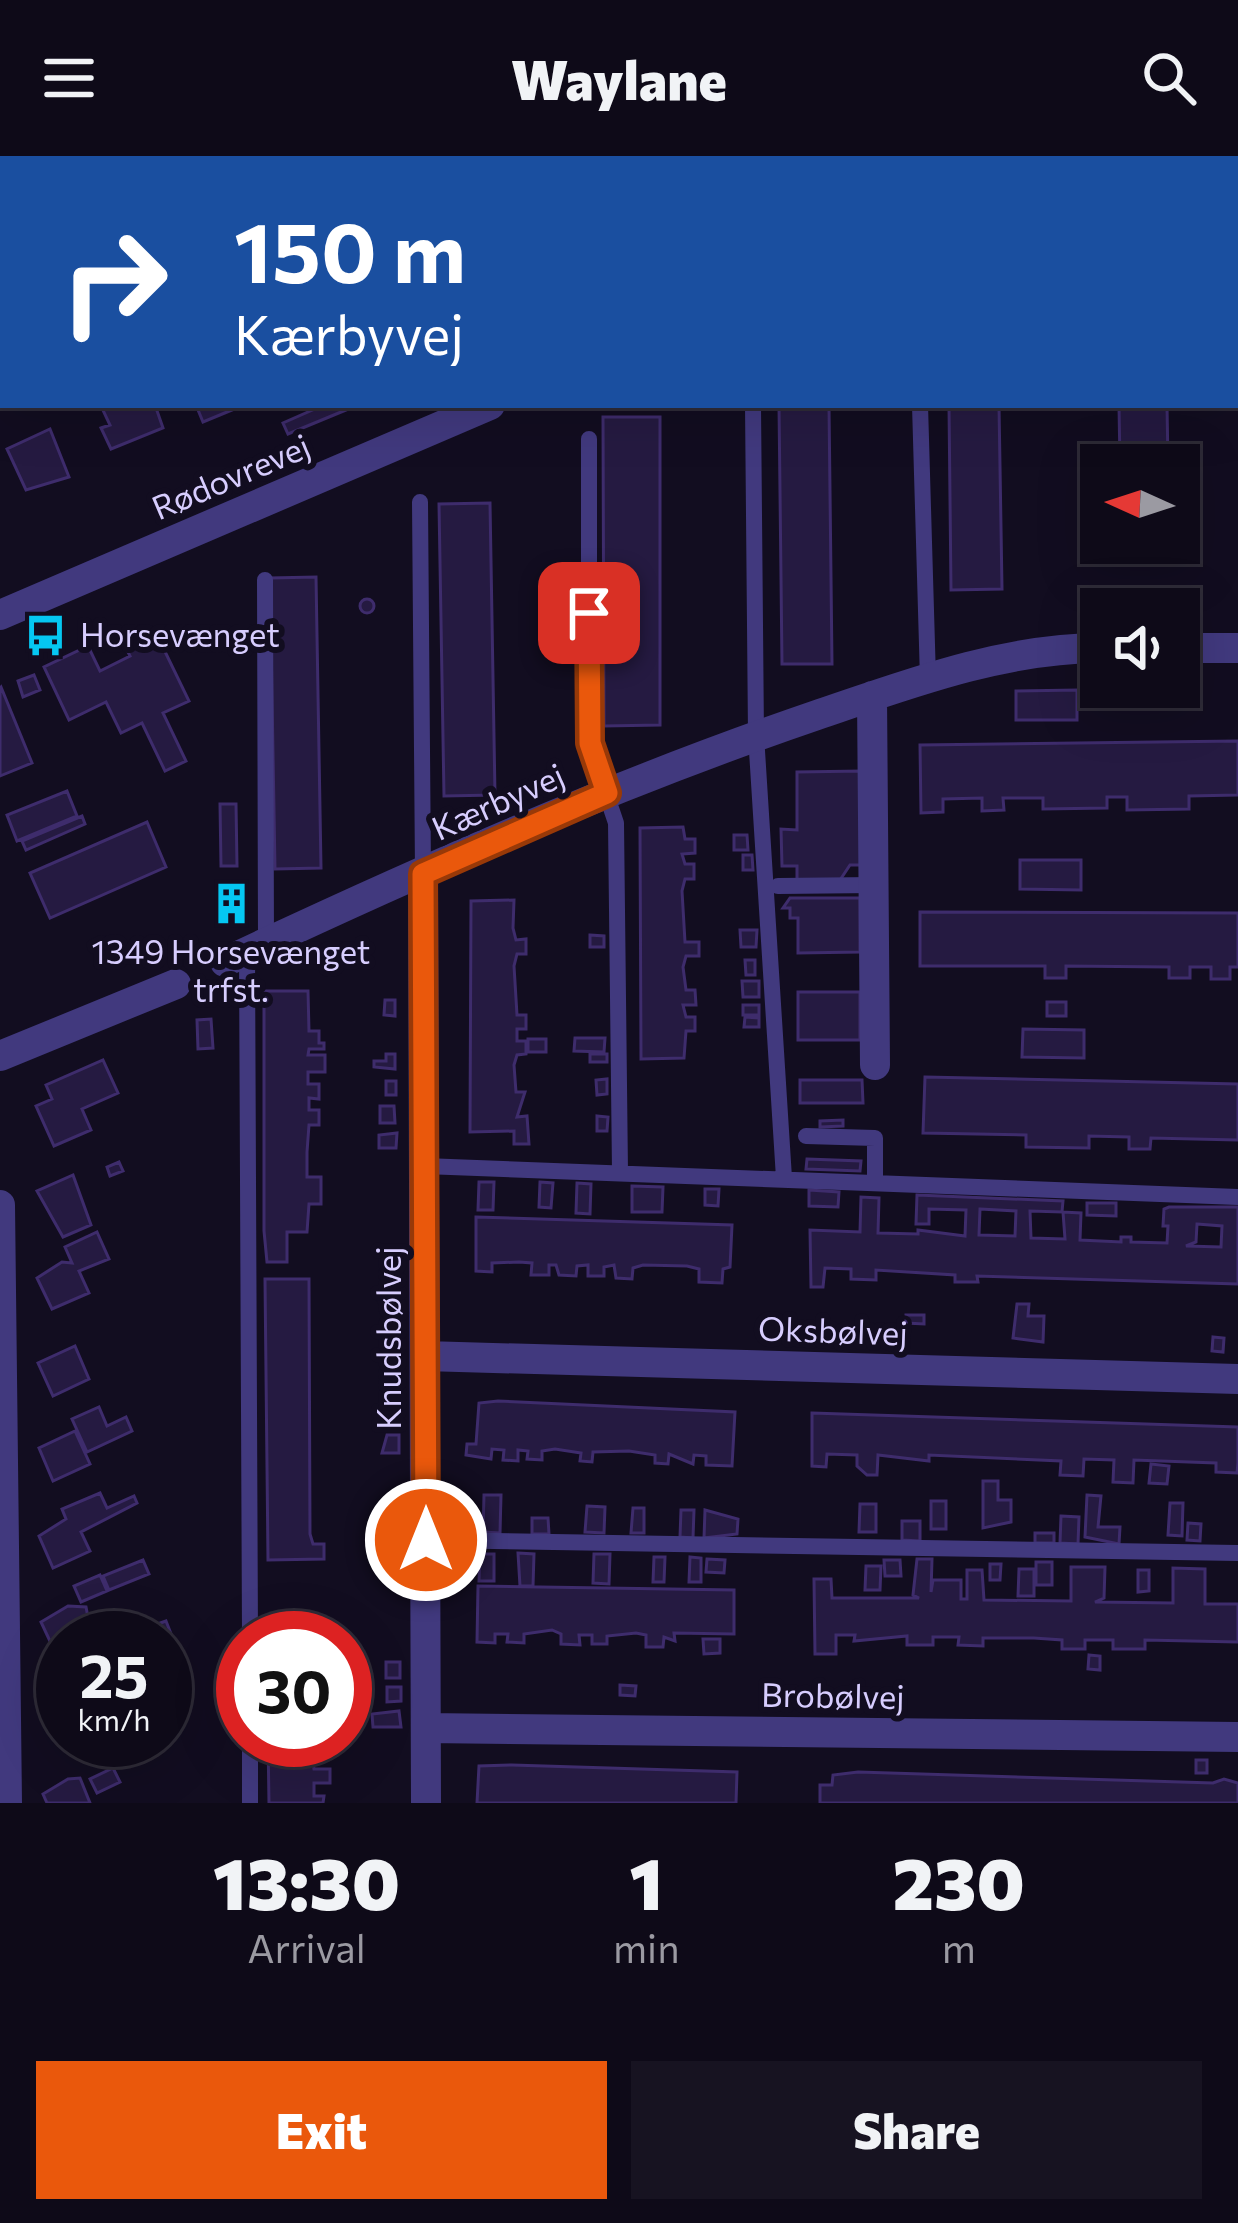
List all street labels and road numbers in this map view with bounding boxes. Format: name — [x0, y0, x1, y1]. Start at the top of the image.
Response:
street label: Rødovrevej — [145, 424, 316, 527]
street label: Kærbyvej — [425, 753, 570, 848]
street label: Knudsbølvej — [367, 1246, 408, 1430]
street label: Oksbølvej — [758, 1306, 909, 1353]
street label: Brobølvej — [761, 1673, 905, 1716]

